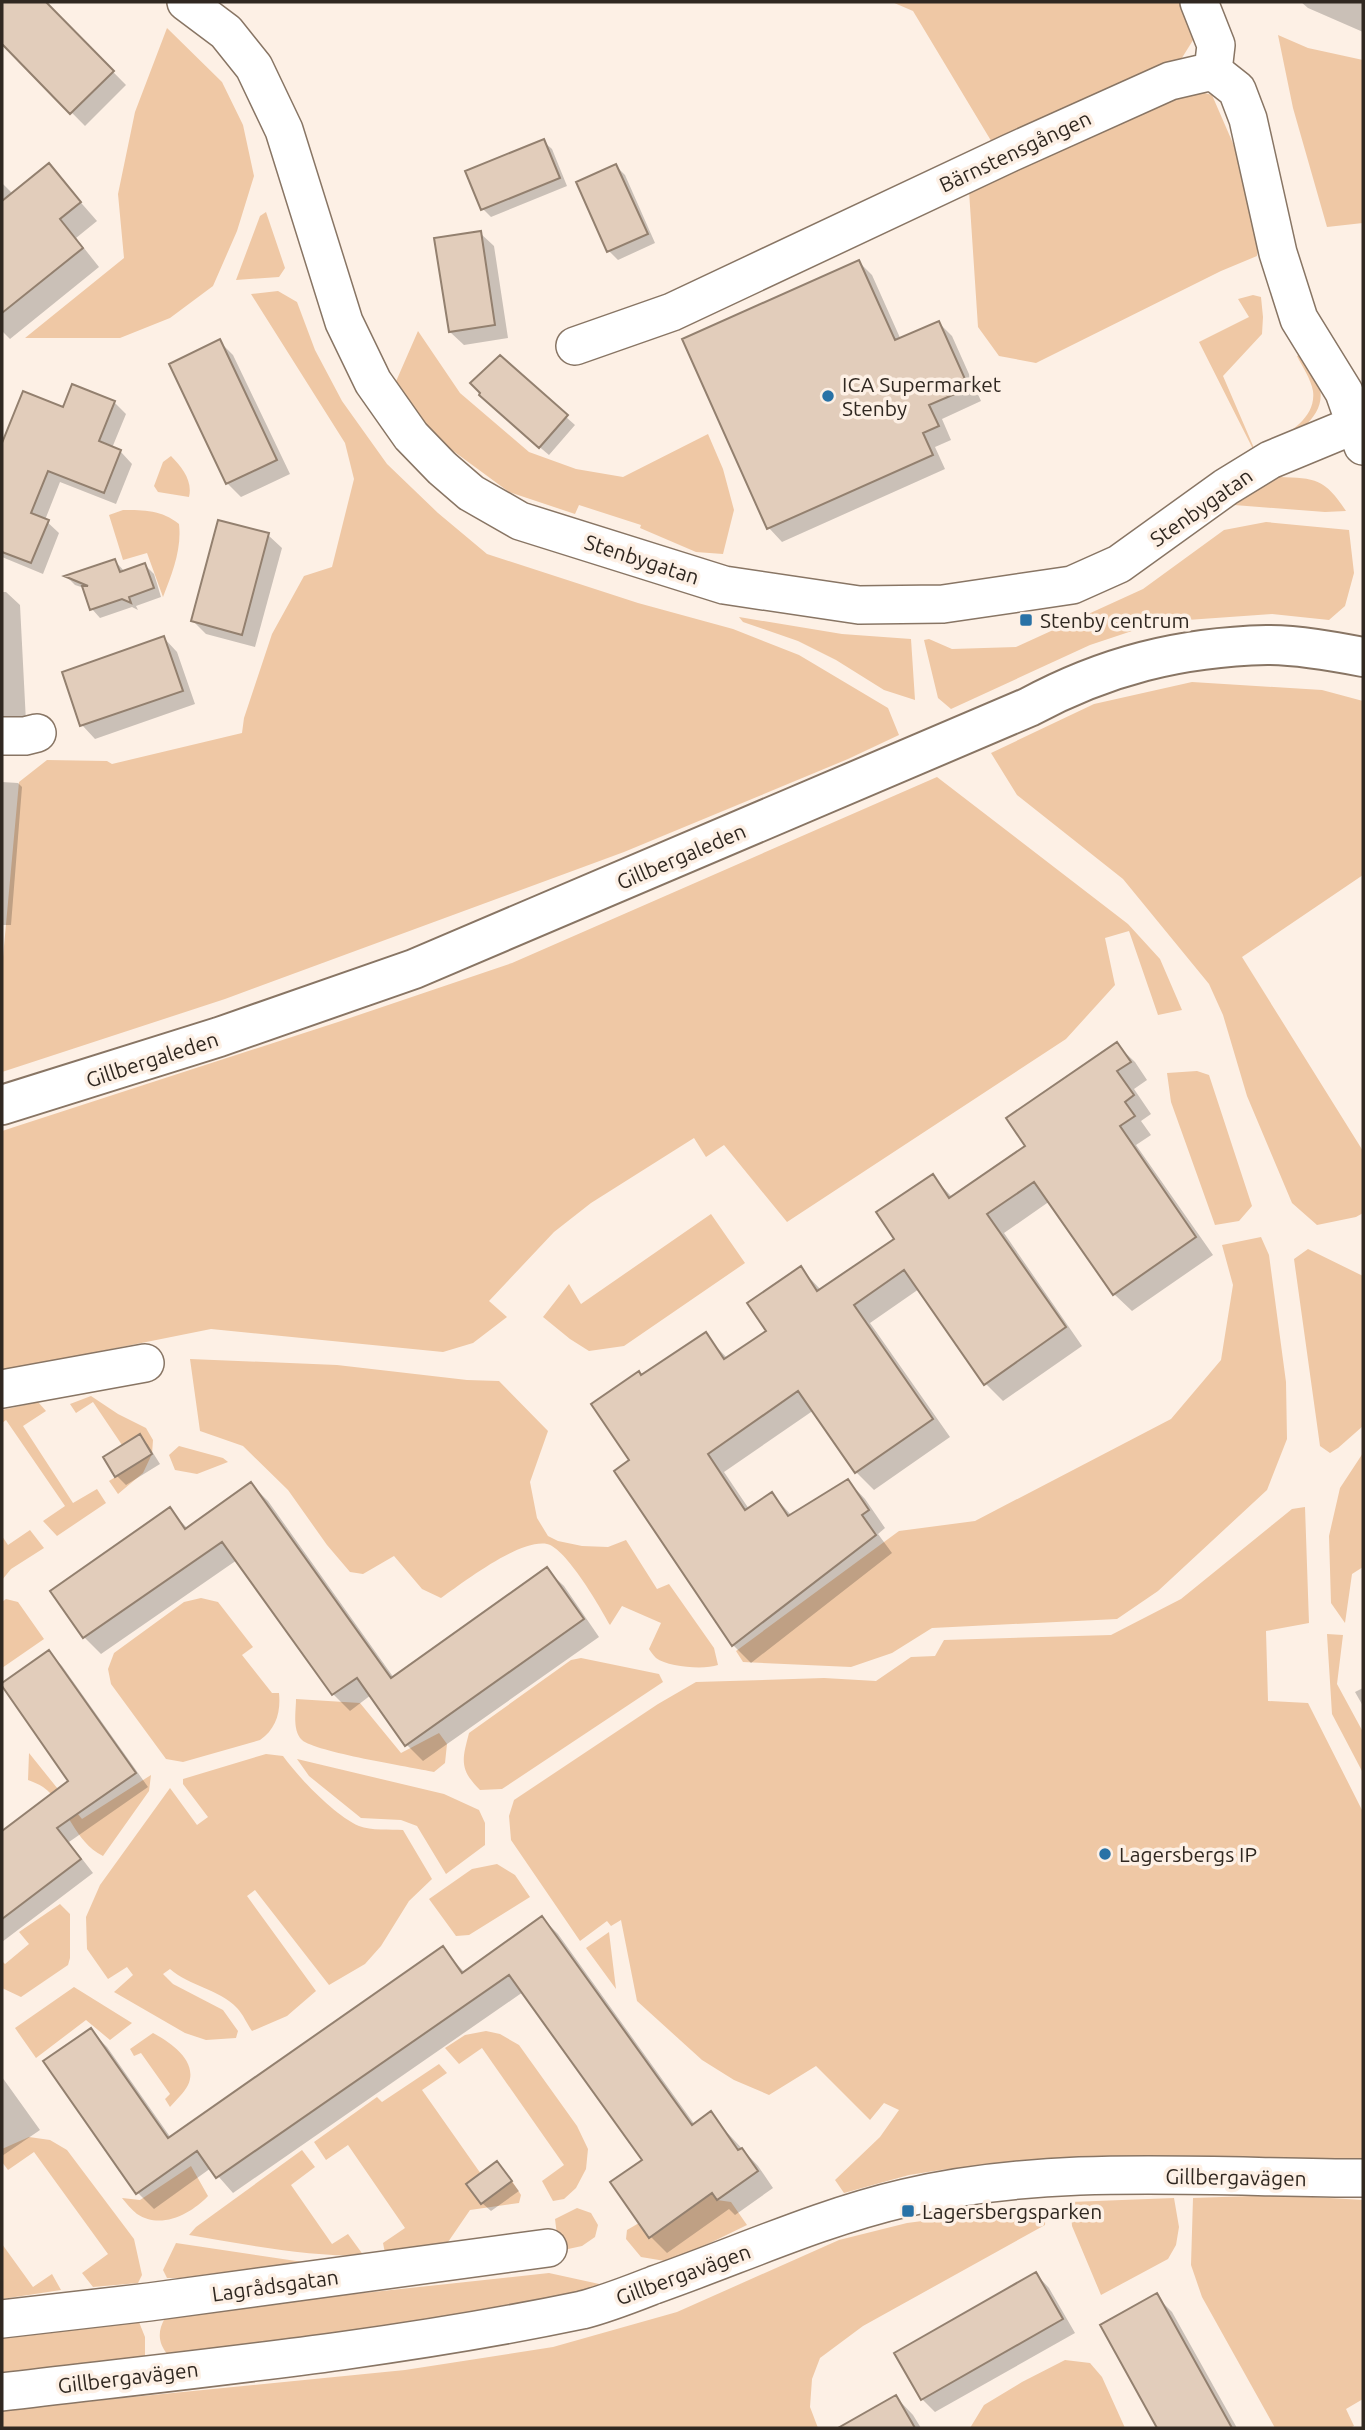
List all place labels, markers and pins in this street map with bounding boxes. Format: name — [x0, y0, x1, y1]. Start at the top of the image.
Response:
place label: ICA Supermarket Stenby — [842, 372, 1001, 420]
marker: ICA Supermarket Stenby — [820, 388, 836, 404]
place label: Stenby centrum — [1040, 608, 1190, 632]
marker: Stenby centrum — [1018, 612, 1034, 628]
place label: Lagersbergs IP — [1119, 1842, 1257, 1866]
marker: Lagersbergs IP — [1097, 1846, 1113, 1862]
place label: Lagersbergsparken — [922, 2199, 1102, 2223]
marker: Lagersbergsparken — [900, 2203, 916, 2219]

